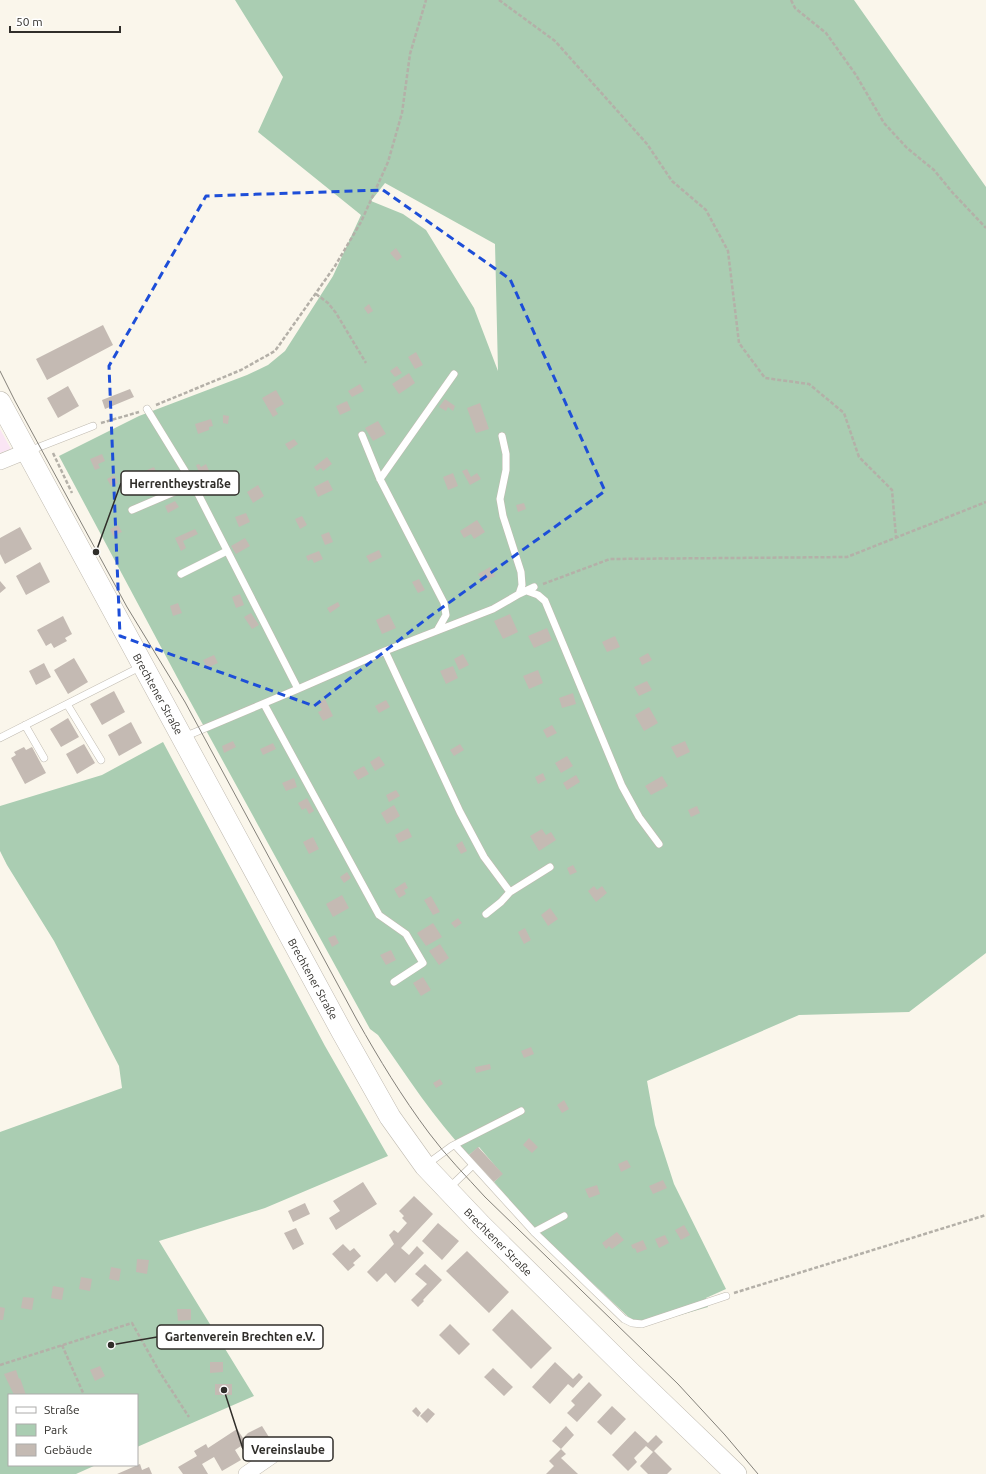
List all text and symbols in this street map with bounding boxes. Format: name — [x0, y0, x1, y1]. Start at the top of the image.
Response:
scale bar — [10, 8, 120, 34]
text: 50 m — [16, 15, 43, 28]
callout: Herrentheystraße — [121, 471, 239, 495]
text: Herrentheystraße — [129, 477, 231, 490]
street label: Brechtener Straße — [131, 651, 185, 737]
street label: Brechtener Straße — [286, 936, 340, 1022]
street label: Brechtener Straße — [462, 1206, 534, 1278]
callout: Gartenverein Brechten e.V. — [157, 1325, 323, 1349]
text: Gartenverein Brechten e.V. — [165, 1330, 315, 1343]
legend — [8, 1394, 138, 1466]
text: Straße — [44, 1403, 80, 1416]
text: Park — [44, 1423, 68, 1436]
callout: Vereinslaube — [243, 1437, 333, 1461]
text: Gebäude — [44, 1443, 92, 1456]
text: Vereinslaube — [251, 1443, 325, 1456]

